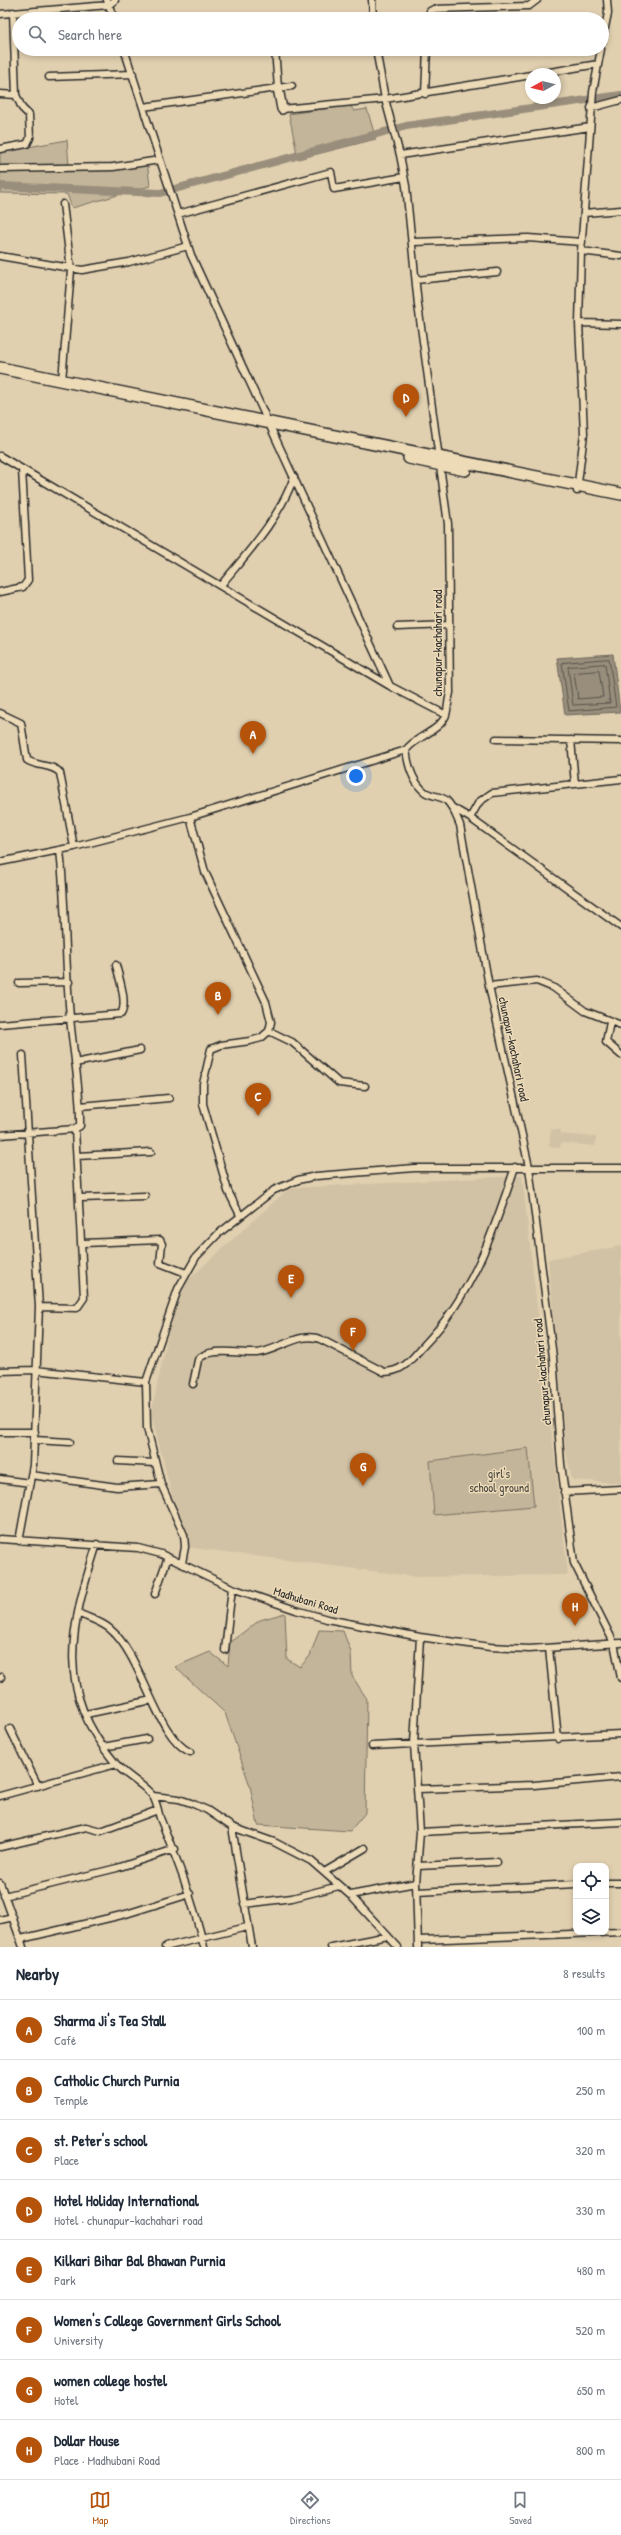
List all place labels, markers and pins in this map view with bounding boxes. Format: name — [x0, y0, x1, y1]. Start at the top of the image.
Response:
pin: D — [393, 384, 419, 417]
pin: A — [240, 721, 266, 754]
pin: B — [205, 982, 231, 1015]
pin: C — [245, 1083, 271, 1116]
pin: E — [278, 1265, 304, 1298]
pin: F — [340, 1318, 366, 1351]
pin: G — [350, 1453, 376, 1486]
pin: H — [562, 1593, 588, 1626]

